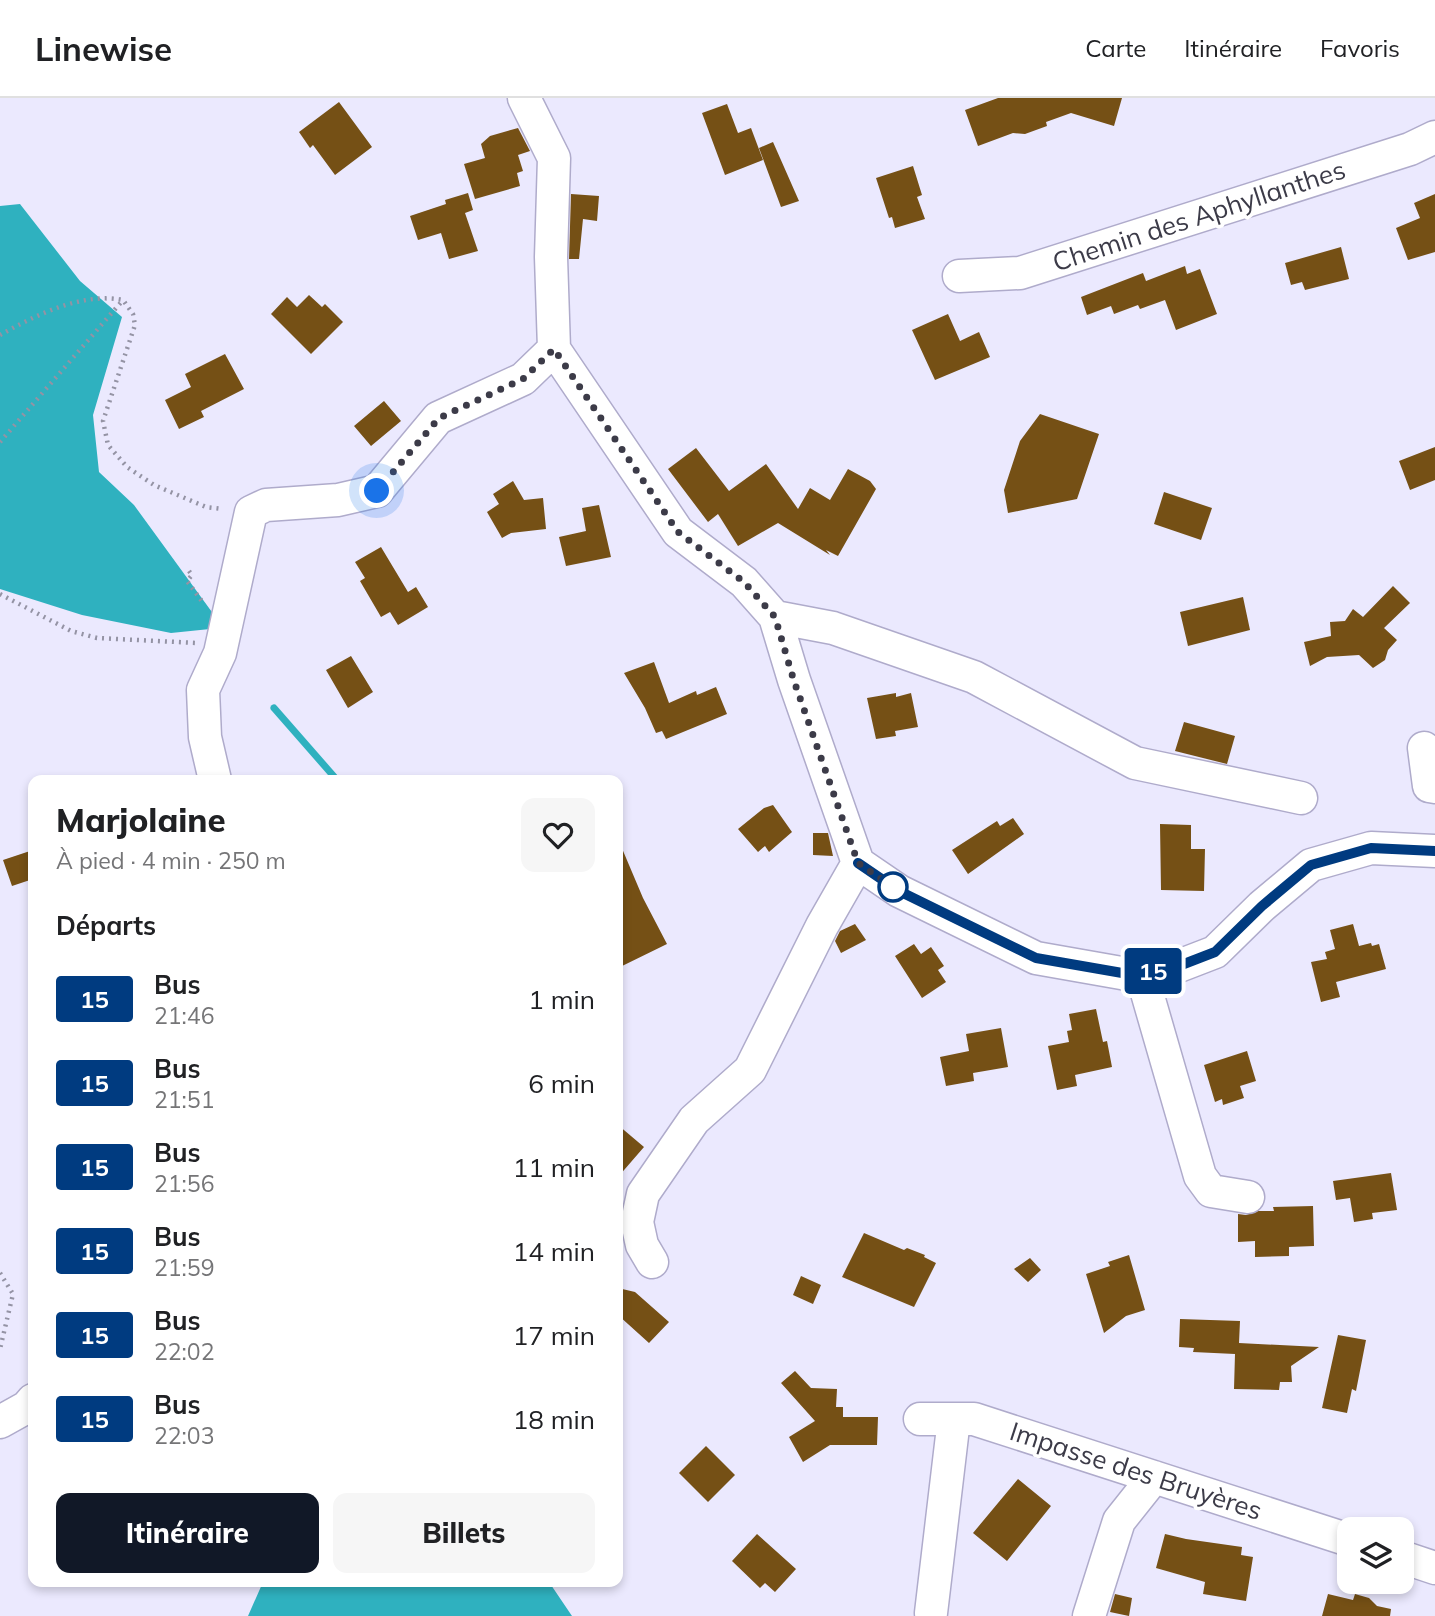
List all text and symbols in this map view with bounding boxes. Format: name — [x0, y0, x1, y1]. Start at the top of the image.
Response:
text: Linewise — [35, 28, 172, 69]
text: Carte — [1085, 33, 1146, 63]
text: Itinéraire — [1184, 33, 1282, 63]
text: Favoris — [1320, 33, 1400, 63]
street label: Chemin des Aphyllanthes — [1048, 153, 1349, 278]
your location — [359, 473, 394, 508]
button: heart — [521, 798, 595, 872]
text: Marjolaine — [56, 799, 226, 840]
text: À pied · 4 min · 250 m — [56, 846, 286, 875]
unlabelled marker — [878, 872, 908, 902]
text: Départs — [56, 909, 156, 942]
line badge: 15 — [1122, 948, 1184, 994]
text: 15 — [1139, 956, 1167, 986]
text: Bus — [154, 968, 200, 1001]
text: 1 min — [528, 983, 595, 1016]
text: 15 — [80, 984, 109, 1014]
text: 21:46 — [154, 1001, 214, 1030]
text: Bus — [154, 1052, 200, 1085]
text: 6 min — [528, 1067, 595, 1100]
text: 15 — [80, 1068, 109, 1098]
text: 21:51 — [154, 1085, 214, 1114]
text: Bus — [154, 1136, 200, 1169]
text: 11 min — [513, 1151, 595, 1184]
text: 15 — [80, 1152, 109, 1182]
text: 21:56 — [154, 1169, 214, 1198]
text: Bus — [154, 1220, 200, 1253]
text: 14 min — [513, 1235, 595, 1268]
text: 15 — [80, 1236, 109, 1266]
text: 21:59 — [154, 1253, 214, 1282]
text: Bus — [154, 1304, 200, 1337]
text: 17 min — [513, 1319, 595, 1352]
text: 15 — [80, 1320, 109, 1350]
text: 22:02 — [154, 1337, 214, 1366]
text: Bus — [154, 1388, 200, 1421]
text: 18 min — [513, 1403, 595, 1436]
text: 15 — [80, 1404, 109, 1434]
street label: Impasse des Bruyères — [1006, 1414, 1266, 1527]
text: 22:03 — [154, 1421, 214, 1450]
button: Itinéraire — [56, 1493, 319, 1573]
button: Billets — [333, 1493, 595, 1573]
map controls — [1337, 1517, 1414, 1594]
button: layers — [1337, 1517, 1414, 1594]

